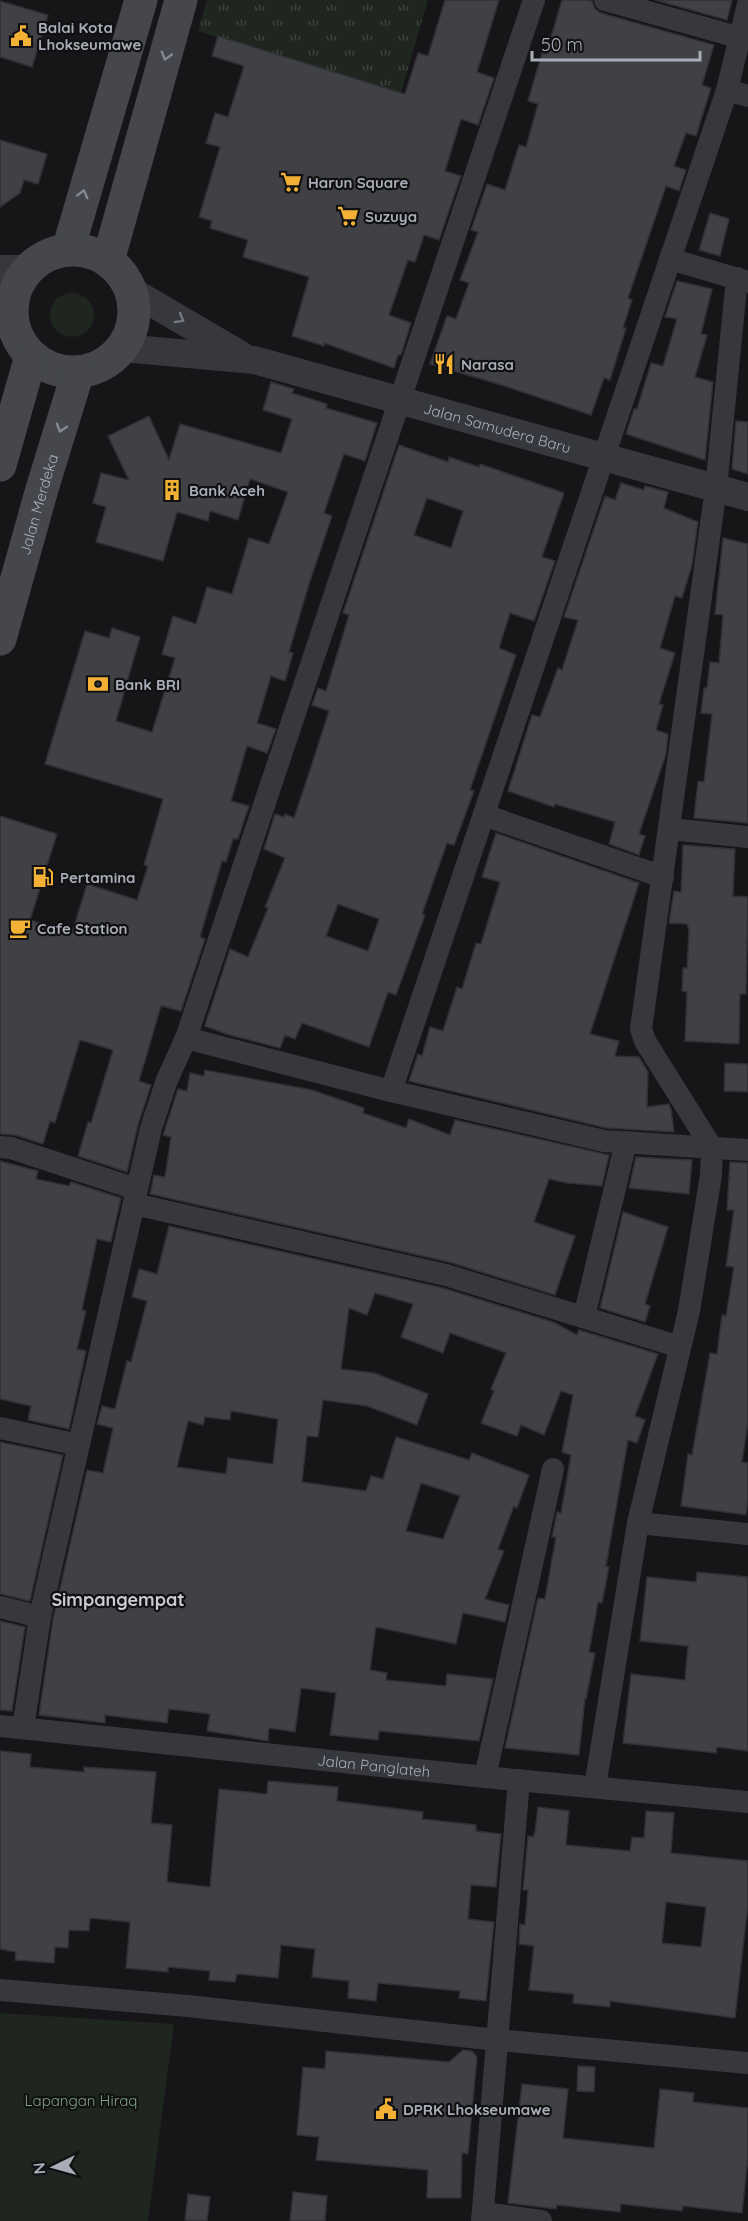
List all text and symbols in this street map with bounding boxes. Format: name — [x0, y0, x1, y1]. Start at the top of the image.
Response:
place label: Balai Kota Lhokseumawe — [38, 18, 142, 54]
public building icon: Balai Kota Lhokseumawe — [9, 24, 33, 48]
scale bar — [532, 24, 700, 62]
text: 50 m — [541, 33, 583, 56]
one-way arrow — [161, 50, 173, 61]
supermarket icon: Harun Square — [279, 170, 303, 194]
place label: Harun Square — [308, 173, 408, 192]
one-way arrow — [76, 189, 88, 200]
supermarket icon: Suzuya — [336, 204, 360, 228]
place label: Suzuya — [365, 207, 417, 226]
one-way arrow — [174, 312, 185, 324]
restaurant icon: Narasa — [432, 352, 456, 376]
place label: Narasa — [461, 355, 514, 374]
street label: Jalan Samudera Baru — [421, 398, 573, 457]
one-way arrow — [56, 422, 68, 433]
street label: Jalan Merdeka — [15, 452, 62, 557]
building icon: Bank Aceh — [160, 478, 184, 502]
place label: Bank Aceh — [189, 481, 265, 500]
bank icon: Bank BRI — [86, 672, 110, 696]
place label: Bank BRI — [115, 675, 180, 694]
fuel station icon: Pertamina — [31, 865, 55, 889]
place label: Pertamina — [60, 868, 136, 887]
cafe icon: Cafe Station — [8, 916, 32, 940]
place label: Cafe Station — [37, 919, 127, 938]
district label: Simpangempat — [51, 1588, 185, 1611]
street label: Jalan Panglateh — [316, 1750, 431, 1781]
park label: Lapangan Hiraq — [25, 2091, 137, 2110]
public building icon: DPRK Lhokseumawe — [374, 2097, 398, 2121]
place label: DPRK Lhokseumawe — [403, 2100, 551, 2119]
north arrow — [24, 2137, 84, 2197]
text: N — [29, 2162, 50, 2175]

